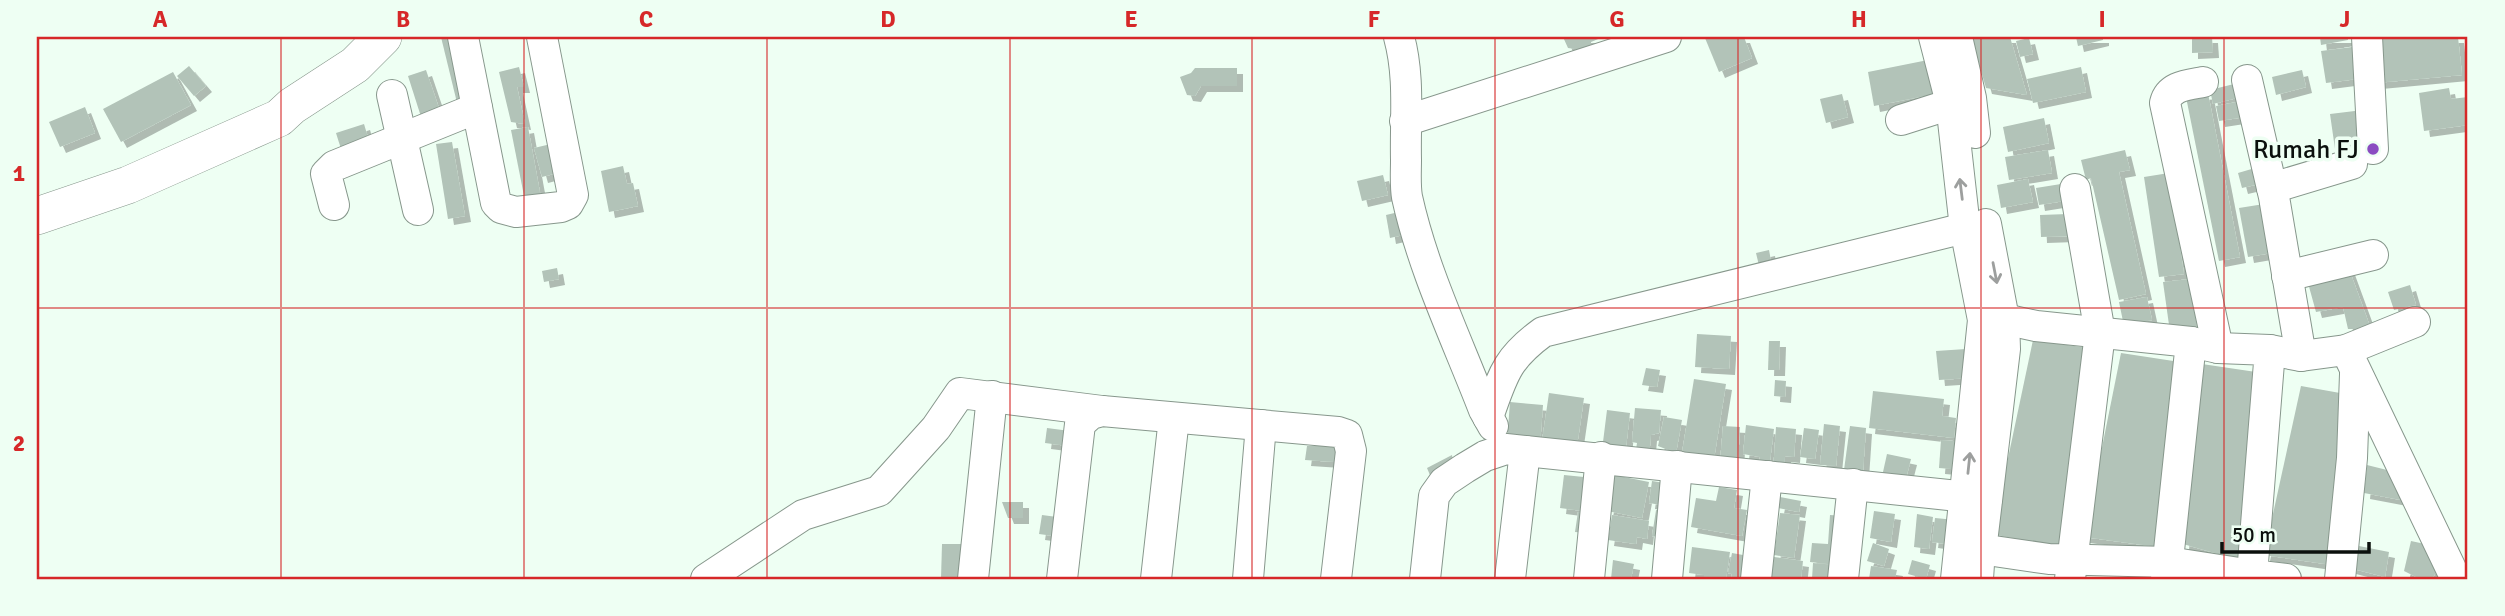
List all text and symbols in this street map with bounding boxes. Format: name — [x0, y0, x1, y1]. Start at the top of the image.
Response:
text: A — [153, 5, 168, 34]
text: B — [396, 5, 410, 34]
text: C — [639, 5, 653, 34]
text: D — [880, 5, 896, 34]
text: E — [1124, 5, 1138, 34]
text: F — [1368, 5, 1380, 34]
text: G — [1609, 5, 1625, 34]
text: H — [1851, 5, 1867, 34]
text: I — [2098, 5, 2106, 34]
text: J — [2340, 5, 2350, 34]
place label: Rumah FJ — [2253, 134, 2359, 166]
marker: Rumah FJ — [2365, 141, 2381, 157]
text: 1 — [13, 159, 25, 188]
one-way arrow — [1954, 178, 1967, 201]
one-way arrow — [1989, 261, 2002, 284]
text: 2 — [13, 429, 25, 458]
one-way arrow — [1963, 452, 1976, 475]
scale bar — [2222, 511, 2368, 555]
text: 50 m — [2232, 522, 2276, 548]

